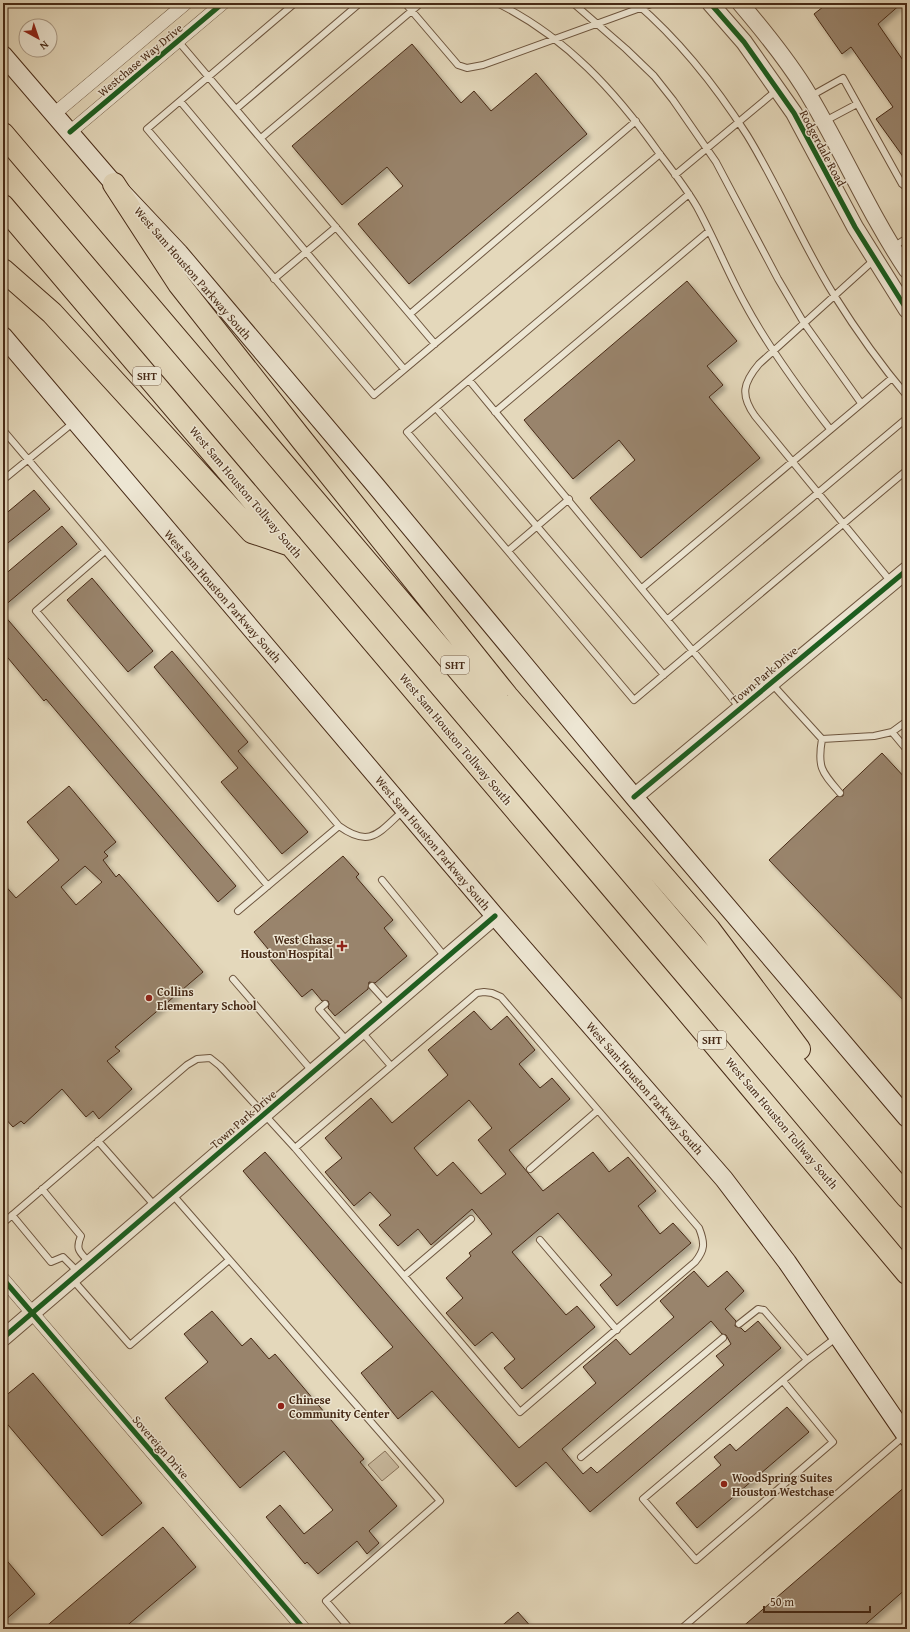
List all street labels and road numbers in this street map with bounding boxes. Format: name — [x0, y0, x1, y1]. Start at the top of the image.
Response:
street label: Westchase Way Drive — [94, 19, 186, 101]
street label: Rodgerdale Road — [796, 107, 851, 190]
street label: West Sam Houston Parkway South — [130, 203, 256, 343]
road number: SHT — [133, 367, 161, 385]
street label: West Sam Houston Tollway South — [186, 422, 306, 562]
street label: West Sam Houston Parkway South — [160, 526, 286, 666]
street label: Town Park Drive — [727, 642, 801, 708]
road number: SHT — [441, 656, 469, 674]
street label: West Sam Houston Tollway South — [396, 669, 516, 809]
street label: West Sam Houston Parkway South — [371, 772, 495, 914]
street label: West Sam Houston Parkway South — [582, 1018, 708, 1158]
road number: SHT — [698, 1031, 726, 1049]
street label: West Sam Houston Tollway South — [722, 1053, 842, 1193]
street label: Town Park Drive — [206, 1085, 280, 1153]
street label: Sovereign Drive — [129, 1412, 194, 1483]

